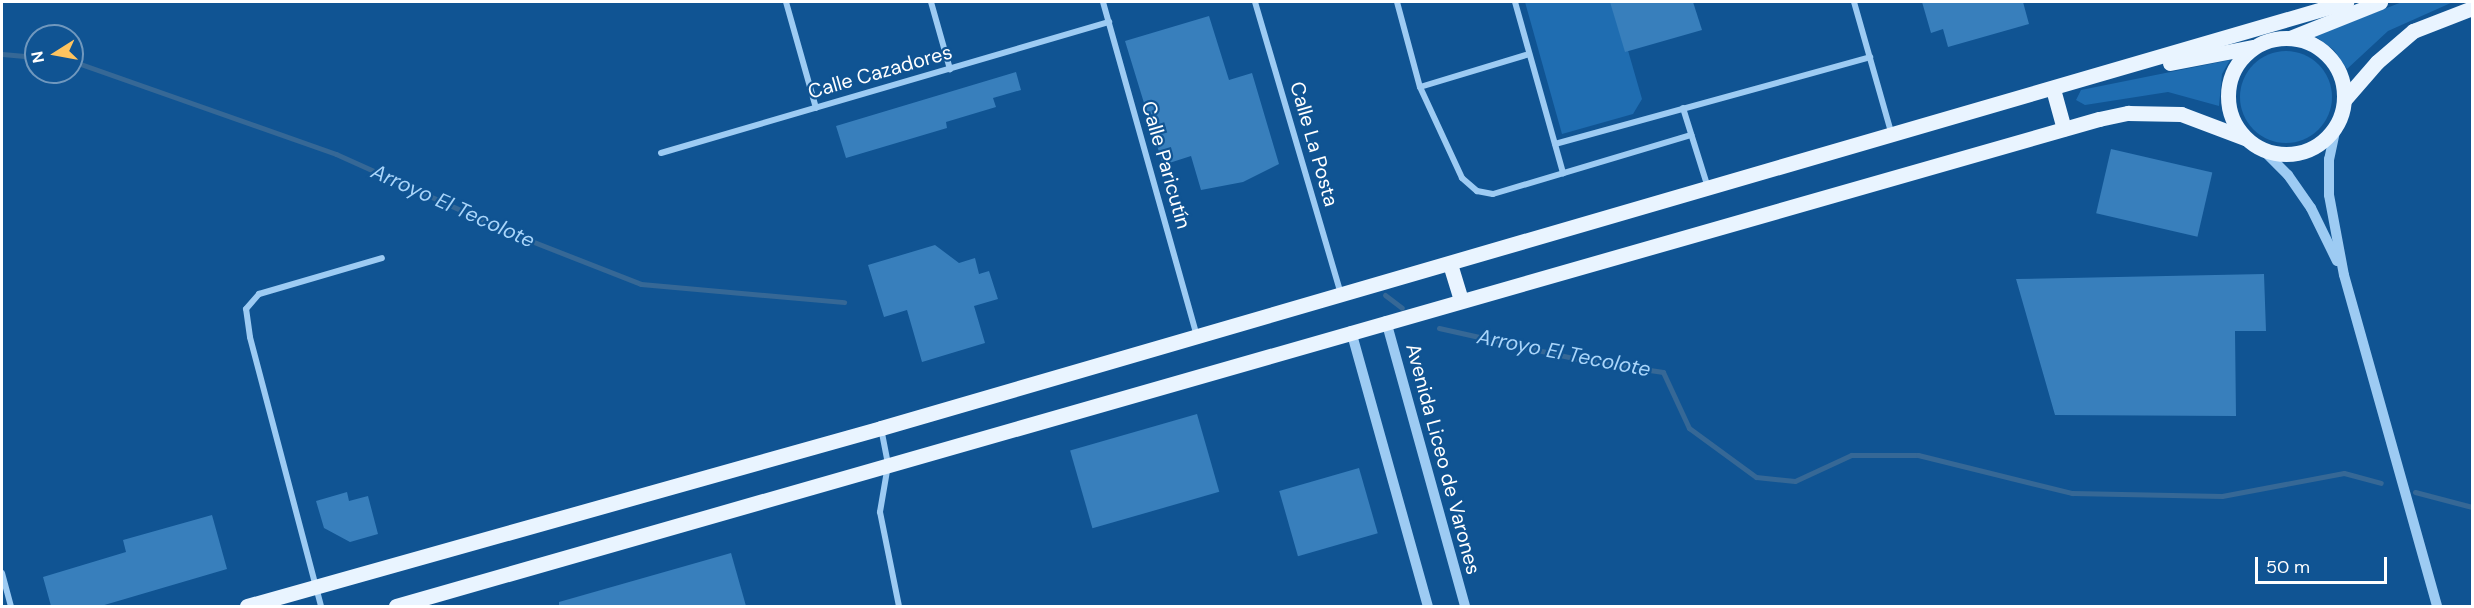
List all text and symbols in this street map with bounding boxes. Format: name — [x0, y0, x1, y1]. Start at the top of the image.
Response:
north arrow — [24, 24, 84, 84]
street label: Calle Cazadores — [805, 40, 955, 104]
text: N — [26, 49, 49, 65]
street label: Calle La Posta — [1285, 79, 1343, 209]
street label: Calle Paricutín — [1136, 98, 1196, 232]
water label: Arroyo El Tecolote — [367, 159, 539, 253]
water label: Arroyo El Tecolote — [1475, 324, 1653, 382]
street label: Avenida Liceo de Varones — [1401, 341, 1485, 577]
scale bar — [2258, 545, 2390, 583]
text: 50 m — [2266, 555, 2310, 579]

